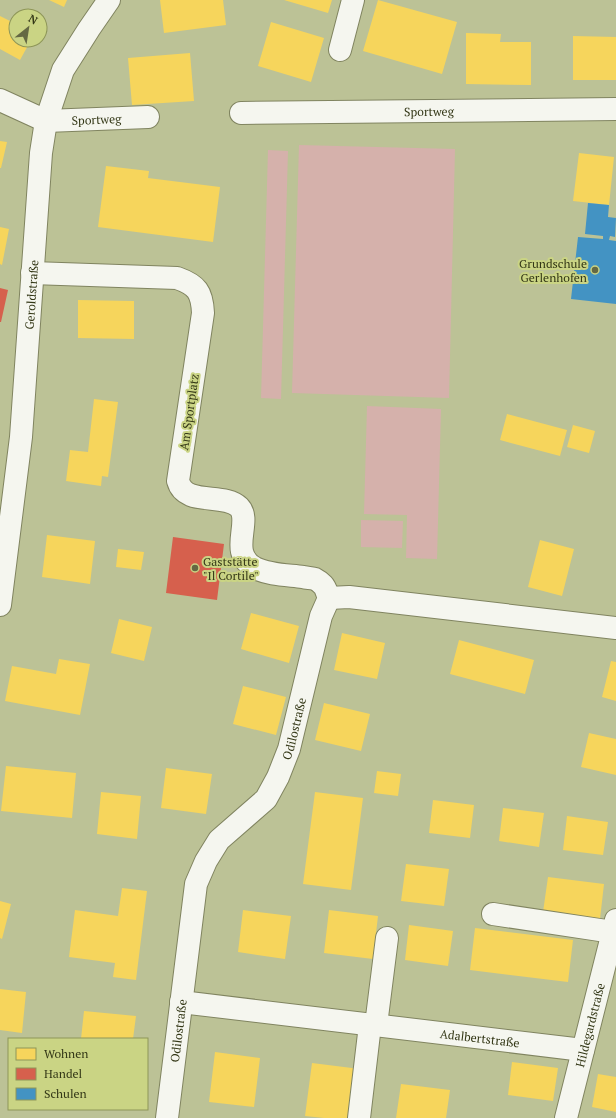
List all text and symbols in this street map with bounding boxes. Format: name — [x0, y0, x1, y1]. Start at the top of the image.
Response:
north arrow — [8, 8, 48, 48]
text: N — [26, 11, 41, 28]
street label: Sportweg — [404, 103, 455, 119]
street label: Sportweg — [71, 111, 122, 127]
place label: Grundschule Gerlenhofen — [519, 256, 587, 285]
street label: Geroldstraße — [21, 259, 41, 330]
marker: Grundschule Gerlenhofen — [590, 265, 600, 275]
street label: Am Sportplatz — [176, 373, 202, 451]
place label: Gaststätte "Il Cortile" — [203, 554, 259, 583]
marker: Gaststätte "Il Cortile" — [190, 563, 200, 573]
street label: Odilostraße — [278, 696, 309, 762]
street label: Hildegardstraße — [572, 981, 607, 1069]
street label: Odilostraße — [166, 998, 189, 1063]
street label: Adalbertstraße — [439, 1025, 521, 1050]
legend — [8, 1038, 148, 1110]
text: Wohnen — [44, 1046, 88, 1061]
text: Handel — [44, 1066, 83, 1081]
text: Schulen — [44, 1086, 87, 1101]

